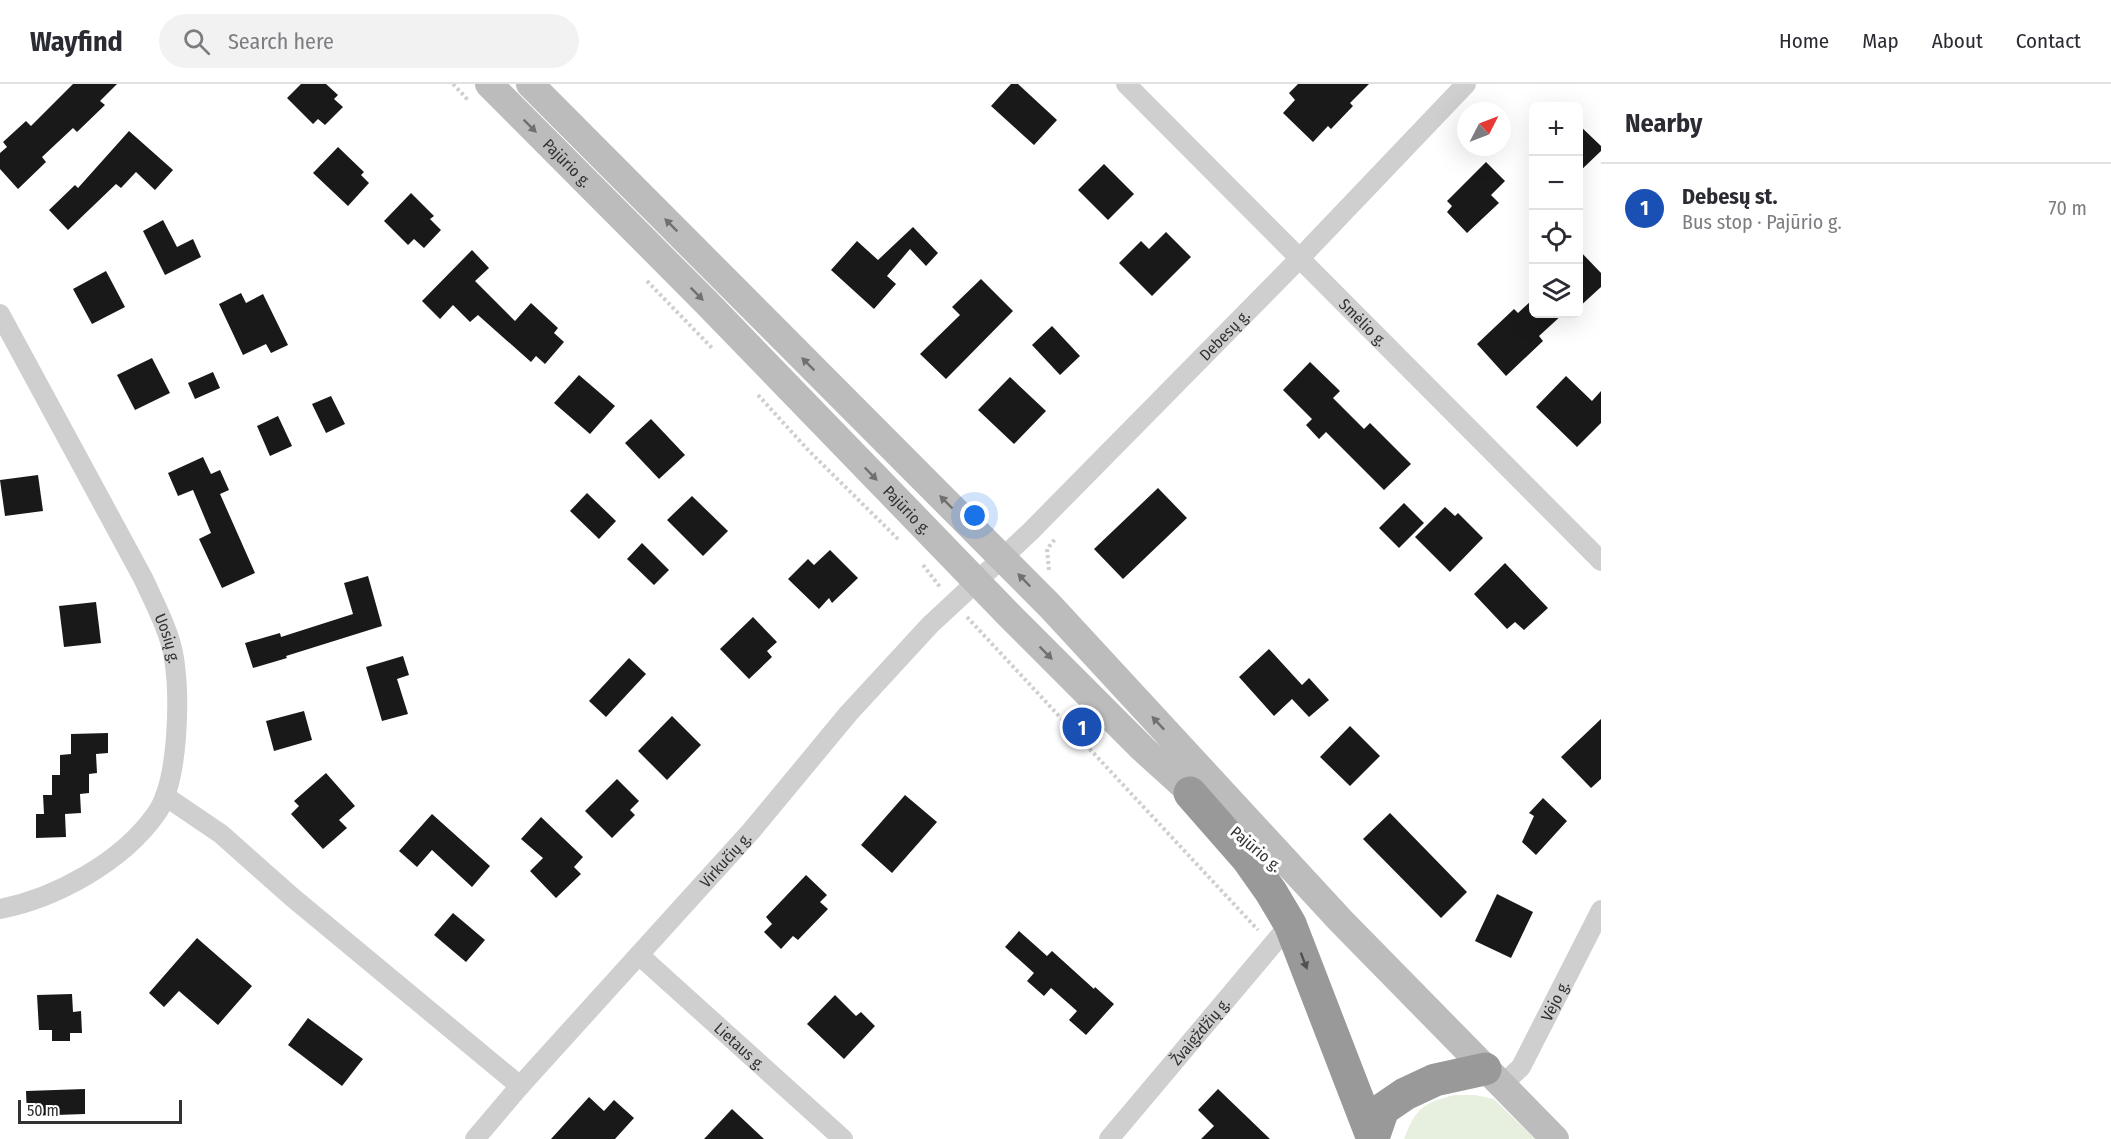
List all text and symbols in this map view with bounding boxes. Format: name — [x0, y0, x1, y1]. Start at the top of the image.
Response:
search box — [159, 14, 579, 68]
text: Wayfind — [30, 25, 123, 58]
icon: search — [180, 25, 213, 58]
text: Search here — [228, 28, 334, 55]
text: Home — [1779, 28, 1829, 54]
text: Map — [1862, 28, 1899, 54]
text: About — [1932, 28, 1983, 54]
text: Contact — [2016, 28, 2081, 54]
north arrow — [1457, 102, 1511, 156]
map controls — [1529, 102, 1583, 318]
button: + — [1529, 102, 1583, 156]
text: Nearby — [1625, 108, 1702, 139]
one-way arrow — [523, 118, 537, 132]
street label: Pajūrio g. — [539, 135, 595, 191]
button: − — [1529, 156, 1583, 210]
text: Debesų st. — [1682, 183, 1778, 210]
text: 1 — [1640, 196, 1649, 220]
text: 70 m — [2049, 196, 2087, 220]
button: locate — [1529, 210, 1583, 264]
text: Bus stop · Pajūrio g. — [1682, 210, 1842, 234]
one-way arrow — [664, 219, 678, 233]
button: layers — [1529, 264, 1583, 318]
one-way arrow — [690, 286, 704, 300]
street label: Smėlio g. — [1335, 294, 1391, 350]
street label: Debesų g. — [1195, 306, 1253, 364]
one-way arrow — [801, 357, 815, 371]
one-way arrow — [863, 466, 877, 480]
street label: Pajūrio g. — [879, 482, 935, 538]
one-way arrow — [939, 495, 953, 509]
your location — [960, 501, 989, 530]
one-way arrow — [1018, 574, 1032, 588]
street label: Uosių g. — [151, 610, 184, 665]
one-way arrow — [1039, 645, 1053, 659]
pin: 1 — [1062, 704, 1102, 750]
one-way arrow — [1151, 715, 1165, 730]
street label: Pajūrio g. — [1227, 822, 1285, 876]
street label: Virkučių g. — [695, 828, 755, 891]
one-way arrow — [1300, 952, 1309, 970]
street label: Vėjo g. — [1537, 977, 1573, 1024]
street label: Žvaigždžių g. — [1165, 994, 1233, 1069]
street label: Lietaus g. — [711, 1018, 769, 1074]
scale bar — [18, 1097, 182, 1124]
text: 50 m — [27, 1101, 59, 1120]

